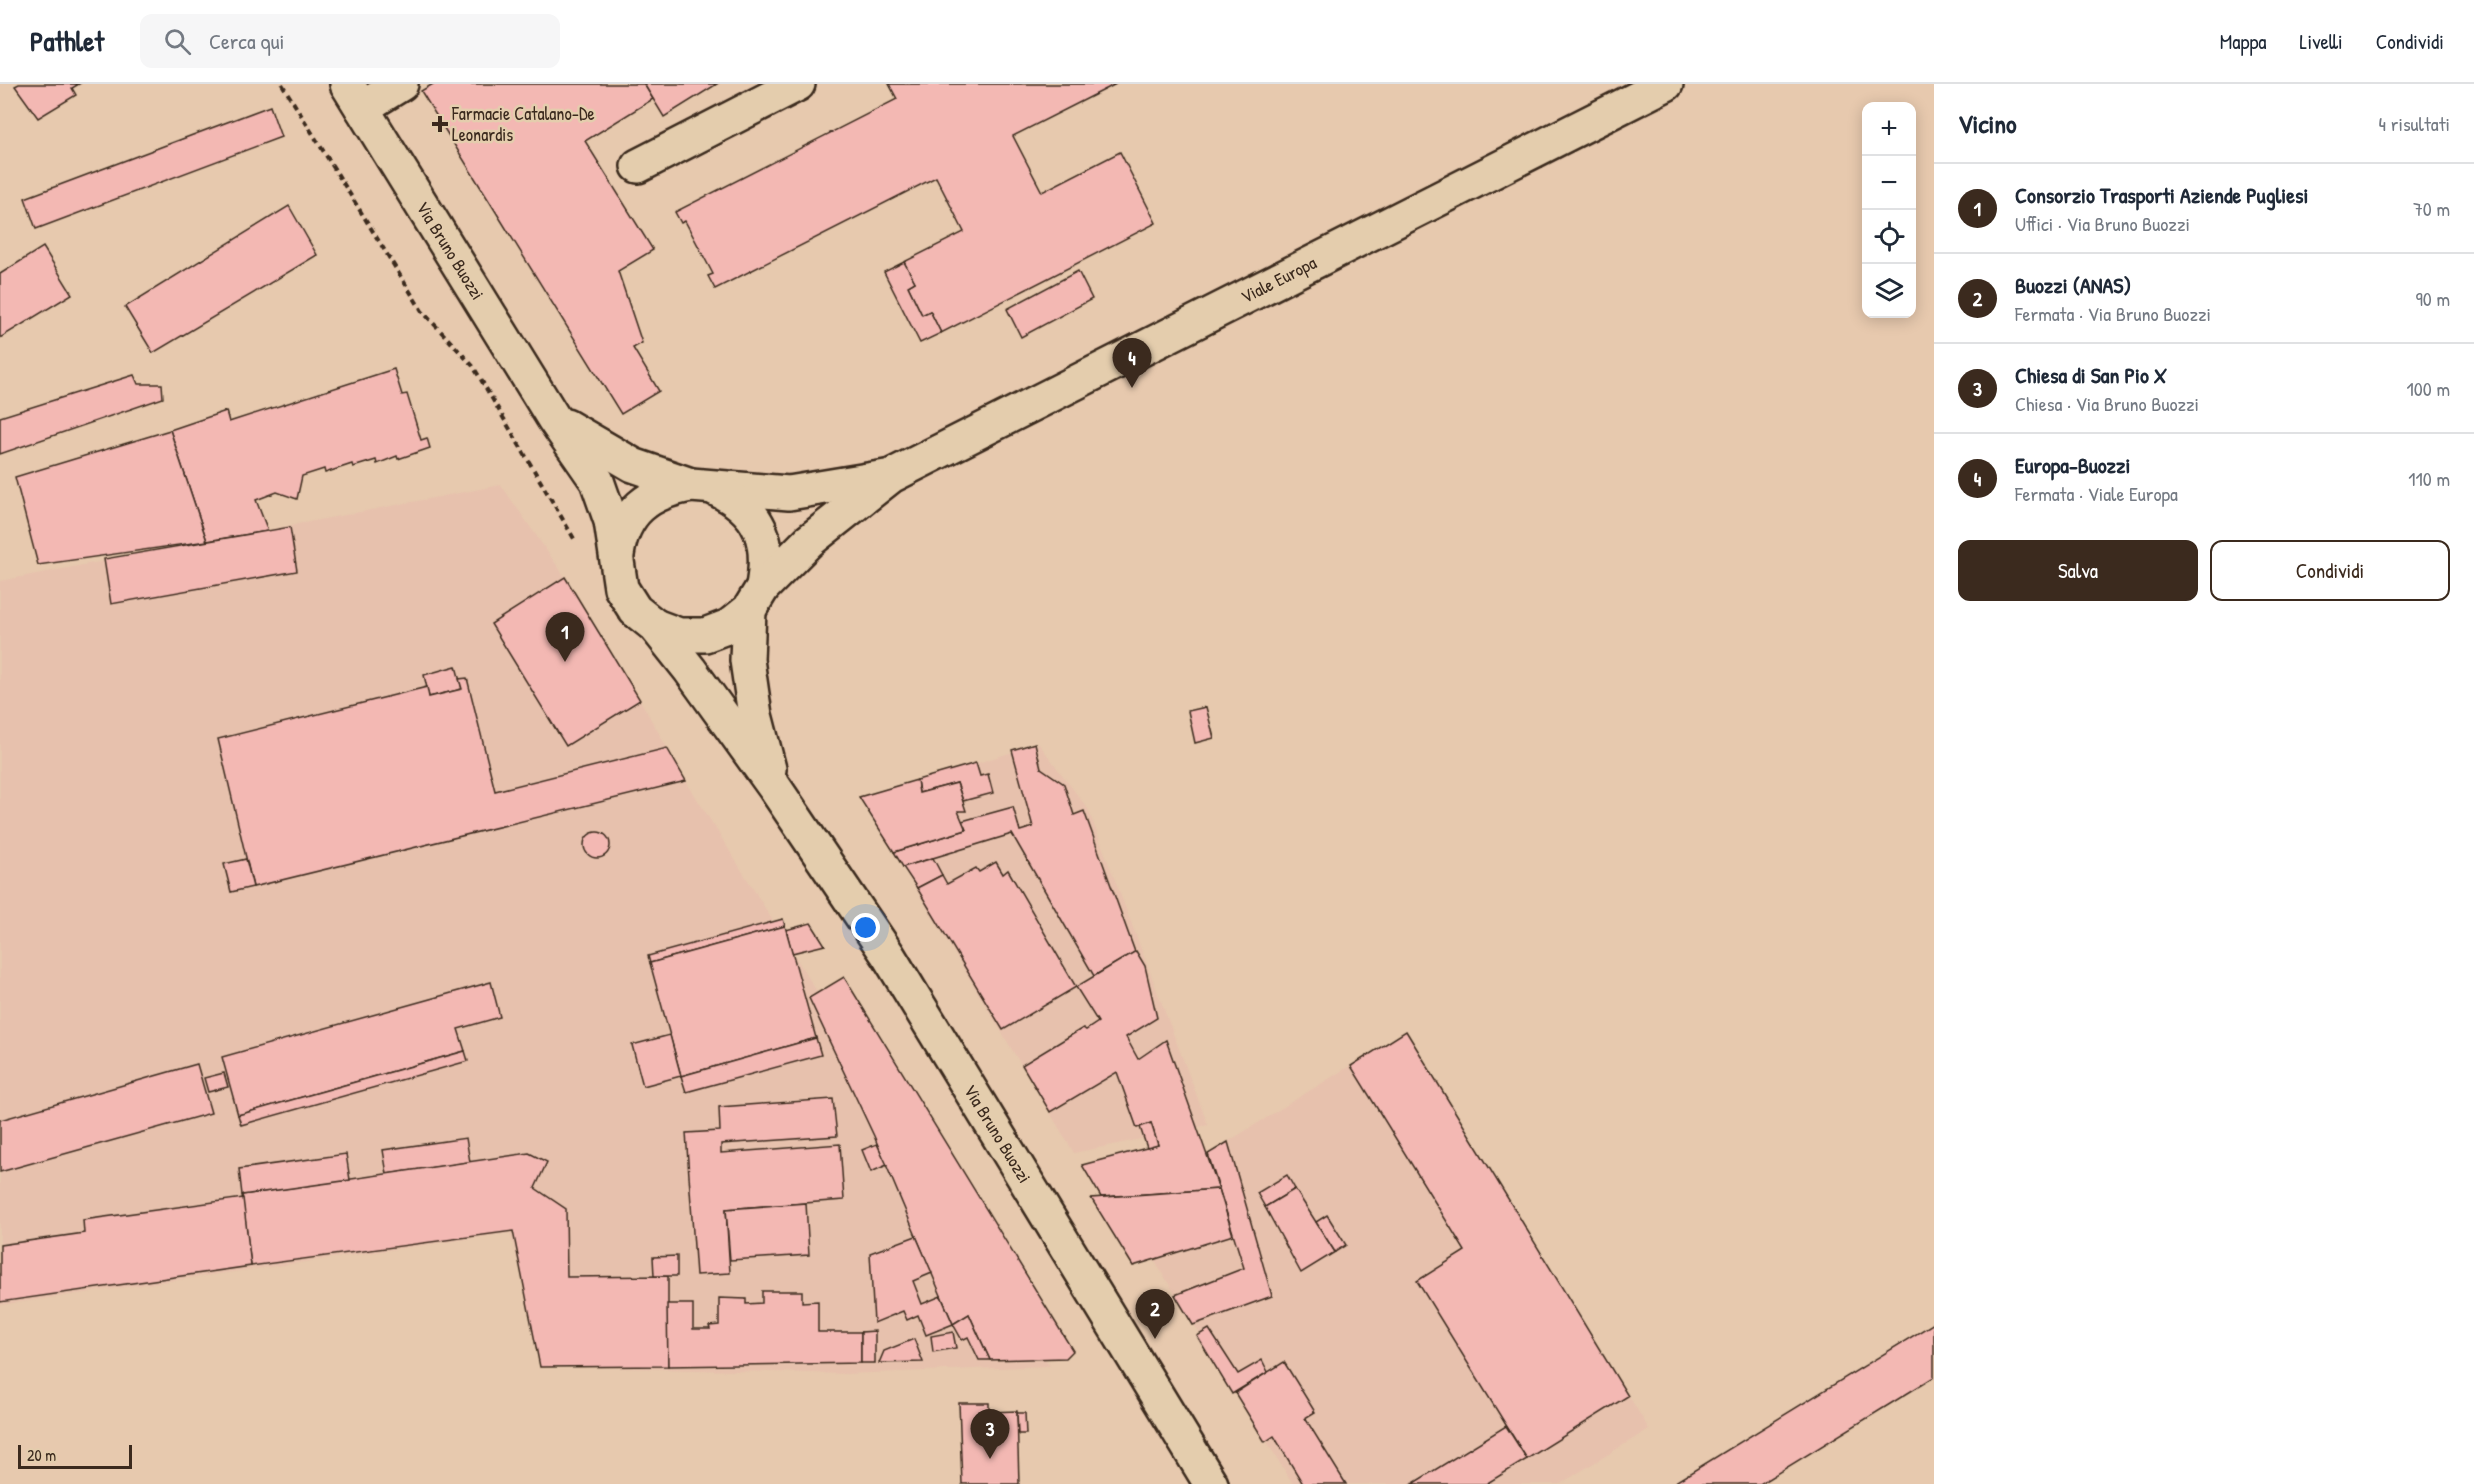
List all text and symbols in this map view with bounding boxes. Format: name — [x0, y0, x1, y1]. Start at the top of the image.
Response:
search box — [140, 14, 560, 68]
text: Pathlet — [30, 22, 104, 60]
icon: search — [161, 25, 194, 58]
text: Cerca qui — [209, 26, 284, 56]
text: Mappa — [2220, 27, 2267, 56]
text: Livelli — [2300, 27, 2343, 56]
text: Condividi — [2376, 27, 2444, 56]
place label: Farmacie Catalano-De Leonardis — [451, 101, 595, 147]
map controls — [1862, 102, 1916, 318]
button: + — [1862, 102, 1916, 156]
text: Vicino — [1958, 106, 2017, 141]
text: 4 risultati — [2379, 110, 2450, 137]
marker: Farmacie Catalano-De Leonardis — [433, 117, 447, 131]
button: − — [1862, 156, 1916, 210]
text: Consorzio Trasporti Aziende Pugliesi — [2015, 180, 2308, 210]
text: 1 — [1974, 195, 1981, 222]
text: 70 m — [2413, 195, 2450, 222]
street label: Via Bruno Buozzi — [411, 197, 490, 304]
button: locate — [1862, 210, 1916, 264]
text: Uffici · Via Bruno Buozzi — [2015, 210, 2190, 237]
street label: Viale Europa — [1236, 250, 1321, 309]
button: layers — [1862, 264, 1916, 318]
text: Buozzi (ANAS) — [2015, 270, 2131, 300]
text: 2 — [1973, 285, 1982, 312]
text: 90 m — [2416, 285, 2450, 312]
text: Fermata · Via Bruno Buozzi — [2015, 300, 2211, 327]
pin: 4 — [1112, 338, 1152, 388]
text: Chiesa di San Pio X — [2015, 360, 2167, 390]
text: 3 — [1973, 375, 1982, 402]
text: 100 m — [2407, 375, 2450, 402]
text: Chiesa · Via Bruno Buozzi — [2015, 390, 2199, 417]
text: Europa-Buozzi — [2015, 450, 2130, 480]
text: 4 — [1974, 465, 1981, 492]
text: 110 m — [2408, 465, 2450, 492]
text: Fermata · Viale Europa — [2015, 480, 2178, 507]
button: Salva — [1958, 540, 2198, 601]
button: Condividi — [2210, 540, 2450, 601]
pin: 1 — [546, 612, 584, 662]
your location — [851, 913, 880, 942]
street label: Via Bruno Buozzi — [958, 1080, 1037, 1188]
pin: 2 — [1136, 1290, 1174, 1339]
pin: 3 — [970, 1410, 1010, 1459]
scale bar — [18, 1442, 132, 1470]
text: 20 m — [27, 1444, 56, 1466]

